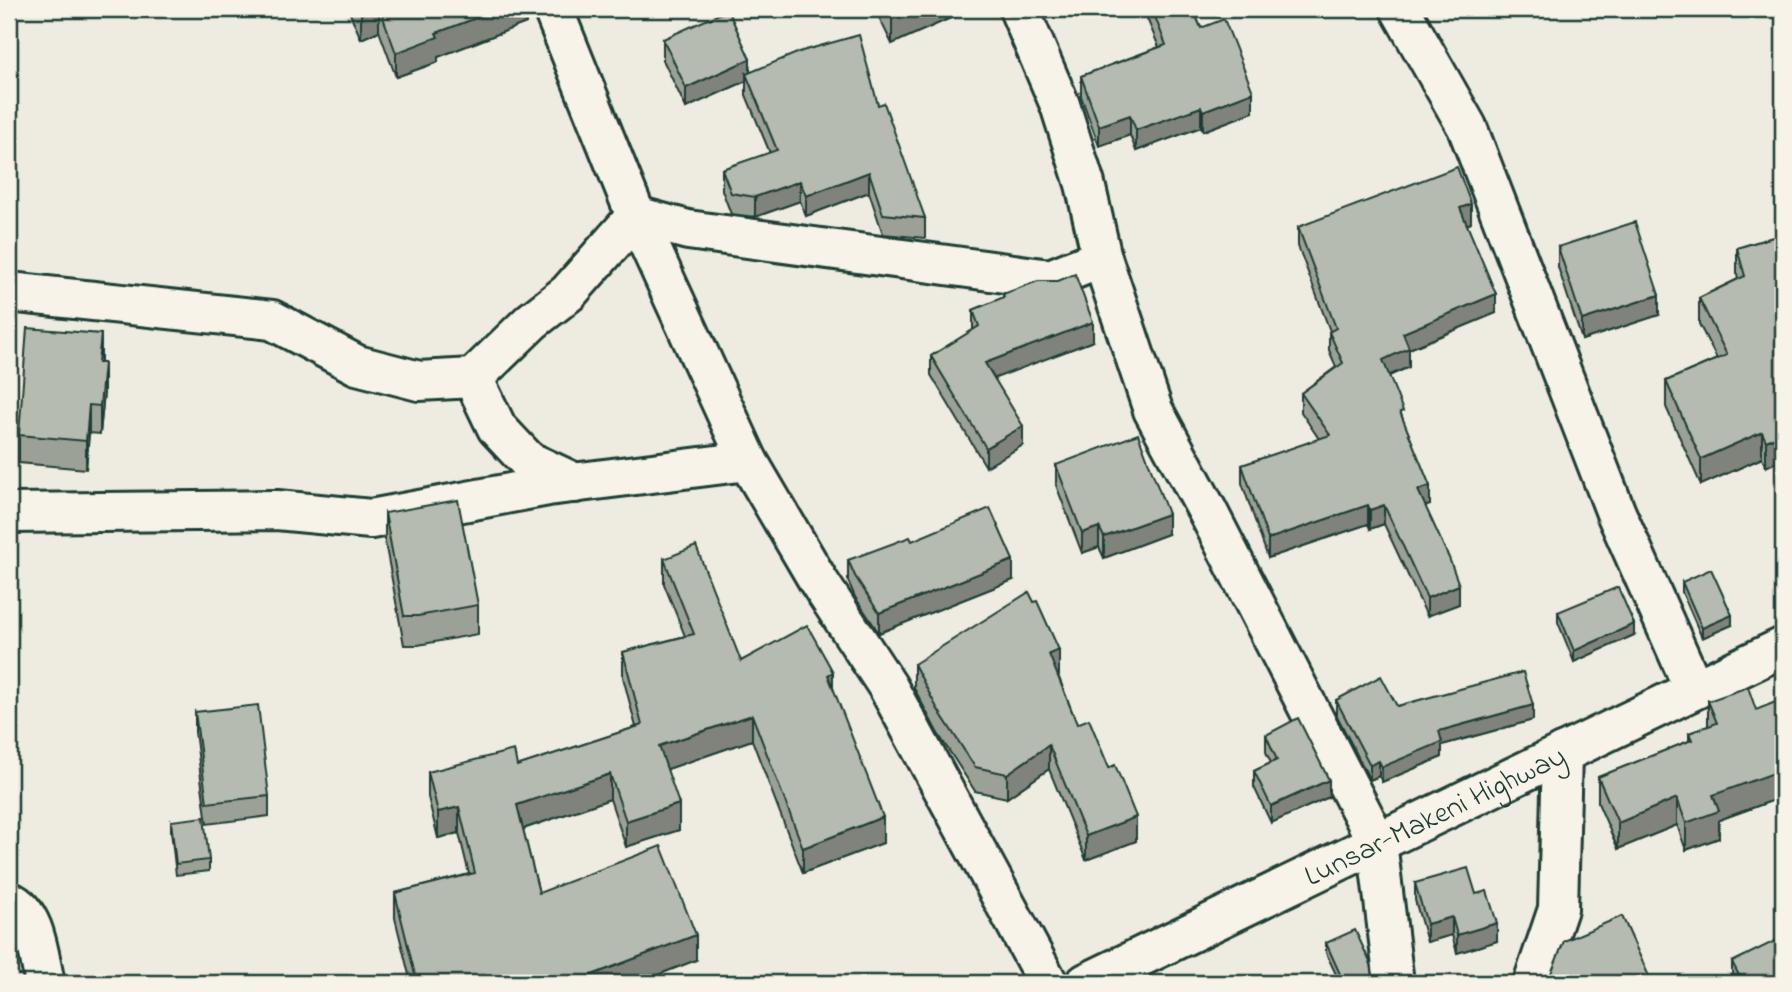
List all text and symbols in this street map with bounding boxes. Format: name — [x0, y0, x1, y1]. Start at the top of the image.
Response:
street label: Lunsar-Makeni Highway — [1298, 736, 1574, 900]

